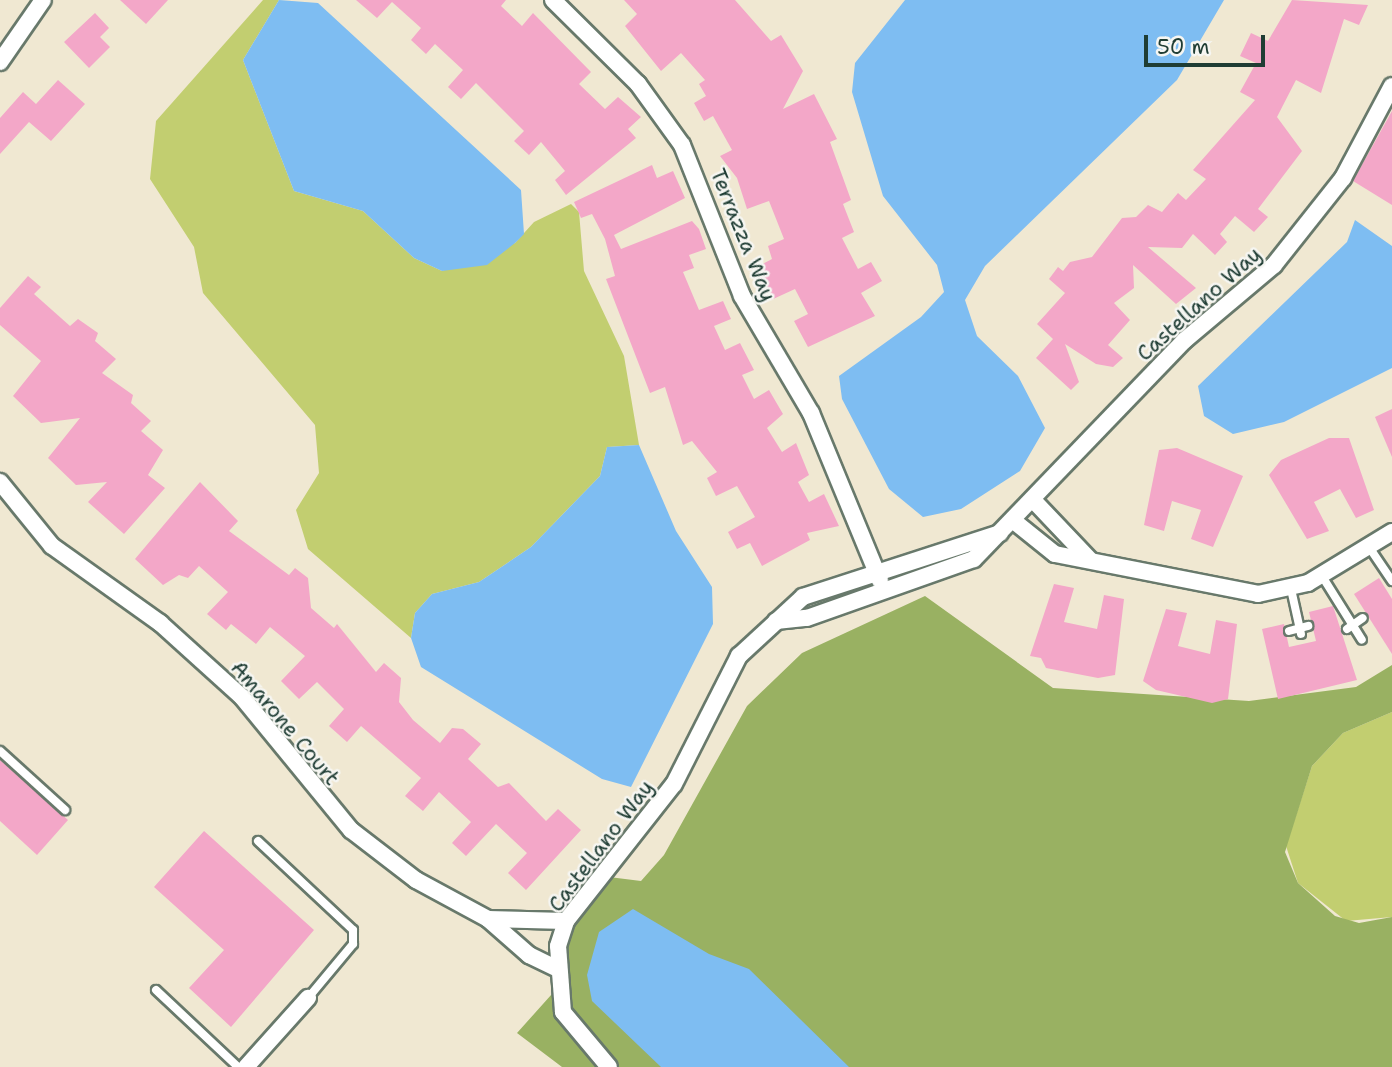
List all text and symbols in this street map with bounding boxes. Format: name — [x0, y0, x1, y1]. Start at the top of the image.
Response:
scale bar — [1147, 21, 1268, 65]
text: 50 m — [1157, 33, 1210, 61]
street label: Terrazza Way — [705, 165, 781, 305]
street label: Castellano Way — [1132, 242, 1266, 366]
street label: Amarone Court — [226, 656, 344, 790]
street label: Castellano Way — [543, 775, 659, 917]

